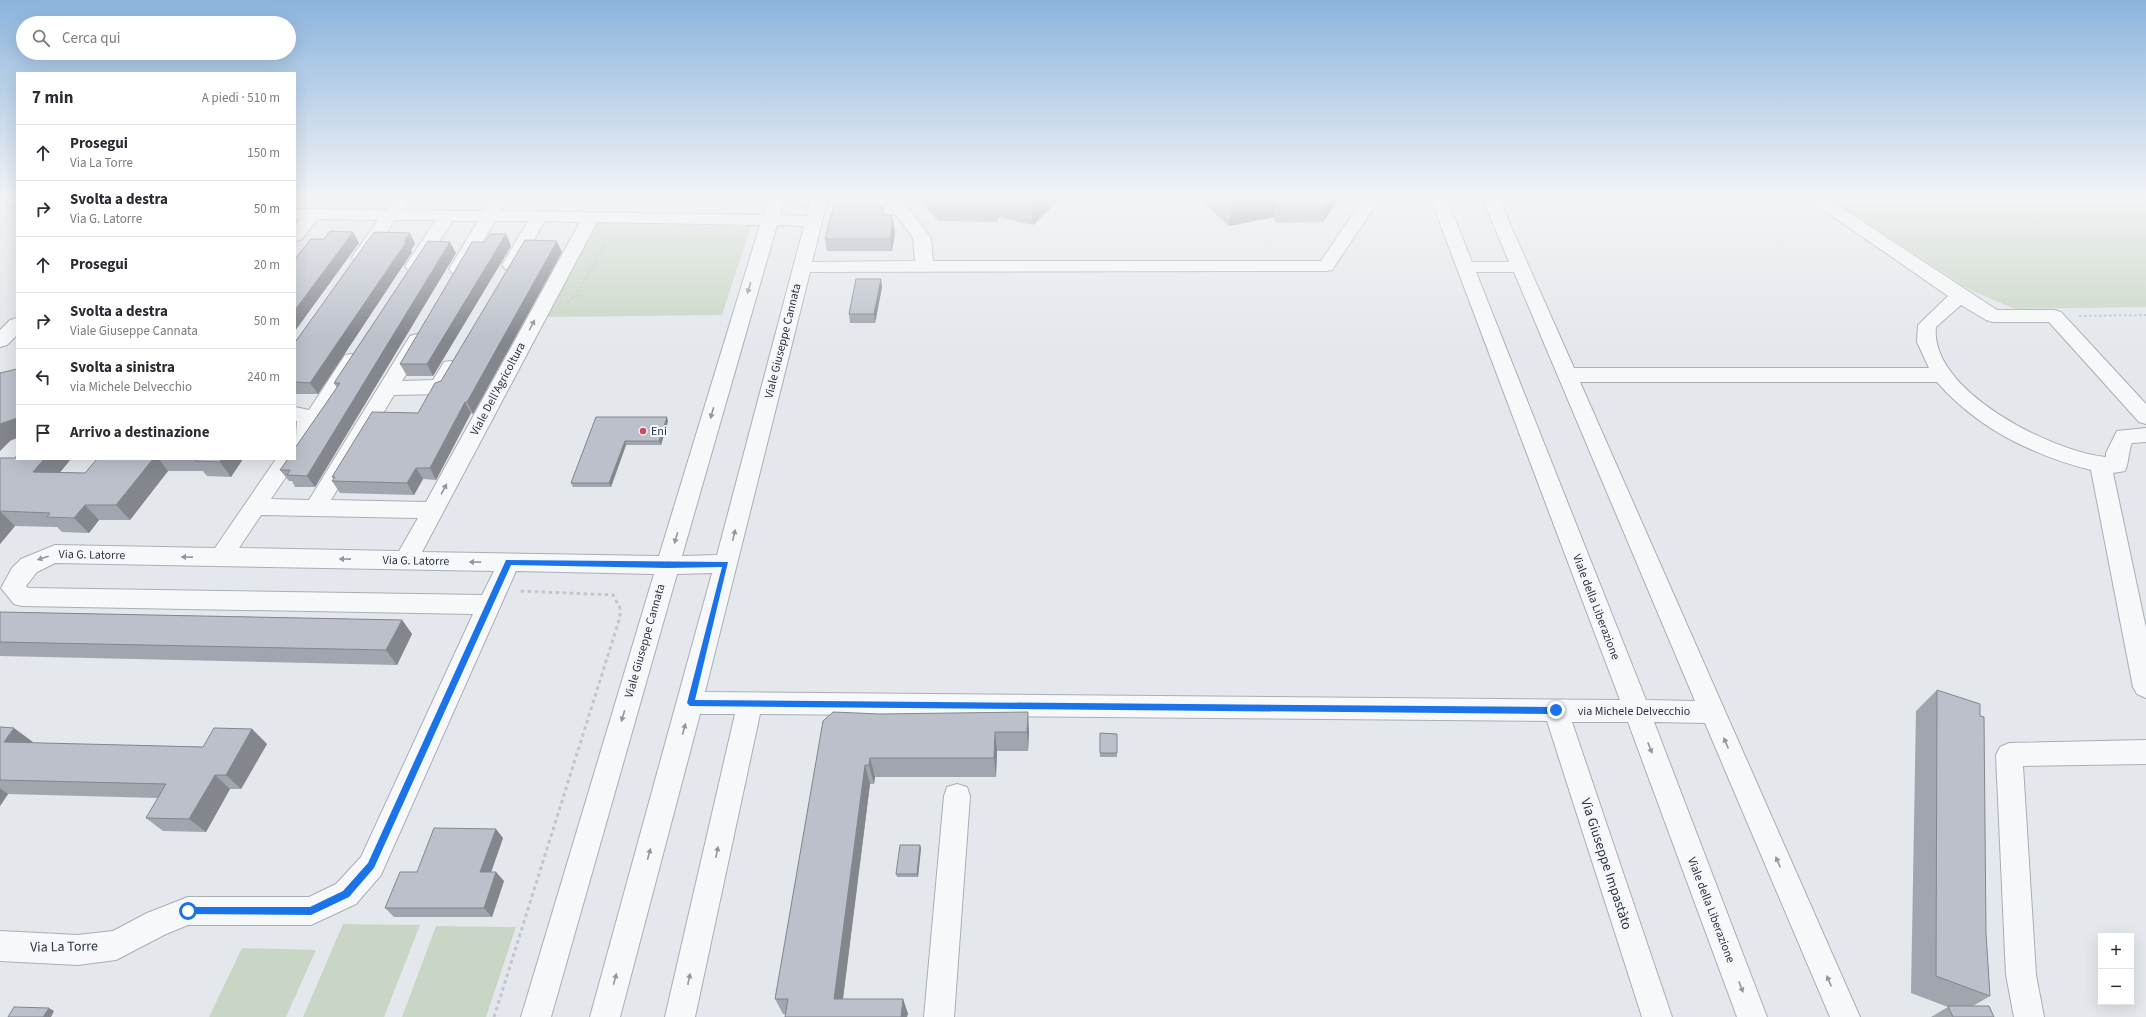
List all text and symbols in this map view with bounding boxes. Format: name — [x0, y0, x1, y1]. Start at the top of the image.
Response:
search box — [16, 16, 296, 60]
icon: search — [30, 27, 52, 49]
text: Cerca qui — [62, 28, 121, 49]
text: 7 min — [32, 86, 73, 110]
text: A piedi · 510 m — [202, 89, 280, 107]
text: Prosegui — [70, 133, 128, 154]
icon: ahead — [32, 142, 54, 164]
text: 150 m — [247, 144, 280, 162]
text: Via La Torre — [70, 154, 133, 172]
text: Svolta a destra — [70, 189, 168, 210]
icon: right — [32, 198, 54, 220]
text: 50 m — [254, 200, 280, 218]
text: Via G. Latorre — [70, 210, 142, 228]
icon: ahead — [32, 254, 54, 276]
text: Prosegui — [70, 254, 128, 275]
text: 20 m — [254, 256, 280, 274]
one-way arrow — [745, 282, 751, 294]
street label: Viale Giuseppe Cannata — [760, 282, 806, 400]
text: Svolta a destra — [70, 301, 168, 322]
icon: right — [32, 310, 54, 332]
text: 50 m — [254, 312, 280, 330]
one-way arrow — [529, 319, 536, 331]
text: Viale Giuseppe Cannata — [70, 322, 198, 340]
street label: Viale Dell'Agricoltura — [466, 339, 530, 439]
text: Svolta a sinistra — [70, 357, 175, 378]
icon: left — [32, 366, 54, 388]
text: 240 m — [247, 368, 280, 386]
text: via Michele Delvecchio — [70, 378, 192, 396]
one-way arrow — [709, 407, 715, 419]
icon: arrive — [32, 422, 54, 444]
text: Arrivo a destinazione — [70, 422, 209, 443]
place label: Eni — [651, 423, 667, 440]
marker: Eni — [638, 426, 648, 436]
one-way arrow — [441, 483, 448, 495]
one-way arrow — [731, 529, 737, 541]
one-way arrow — [673, 532, 679, 544]
street label: Via G. Latorre — [59, 546, 126, 564]
street label: Via G. Latorre — [383, 552, 450, 570]
street label: Viale della Liberazione — [1568, 552, 1624, 662]
one-way arrow — [181, 553, 193, 560]
one-way arrow — [37, 555, 49, 561]
one-way arrow — [338, 556, 351, 562]
one-way arrow — [468, 559, 481, 565]
street label: Viale Giuseppe Cannata — [621, 582, 669, 700]
route end — [1547, 701, 1565, 719]
street label: via Michele Delvecchio — [1578, 703, 1690, 720]
one-way arrow — [620, 710, 626, 722]
one-way arrow — [681, 722, 687, 735]
one-way arrow — [1723, 737, 1729, 748]
one-way arrow — [1648, 742, 1654, 754]
street label: Via Giuseppe Impastàto — [1575, 796, 1637, 932]
one-way arrow — [714, 846, 720, 858]
one-way arrow — [646, 848, 652, 860]
street label: Viale della Liberazione — [1683, 855, 1739, 965]
one-way arrow — [1774, 855, 1780, 867]
route start — [179, 902, 197, 920]
map controls — [2098, 933, 2134, 1005]
button: + — [2098, 933, 2134, 969]
street label: Via La Torre — [30, 936, 98, 958]
button: − — [2098, 969, 2134, 1005]
one-way arrow — [612, 973, 618, 985]
one-way arrow — [686, 973, 692, 985]
one-way arrow — [1826, 975, 1832, 987]
one-way arrow — [1738, 982, 1744, 994]

